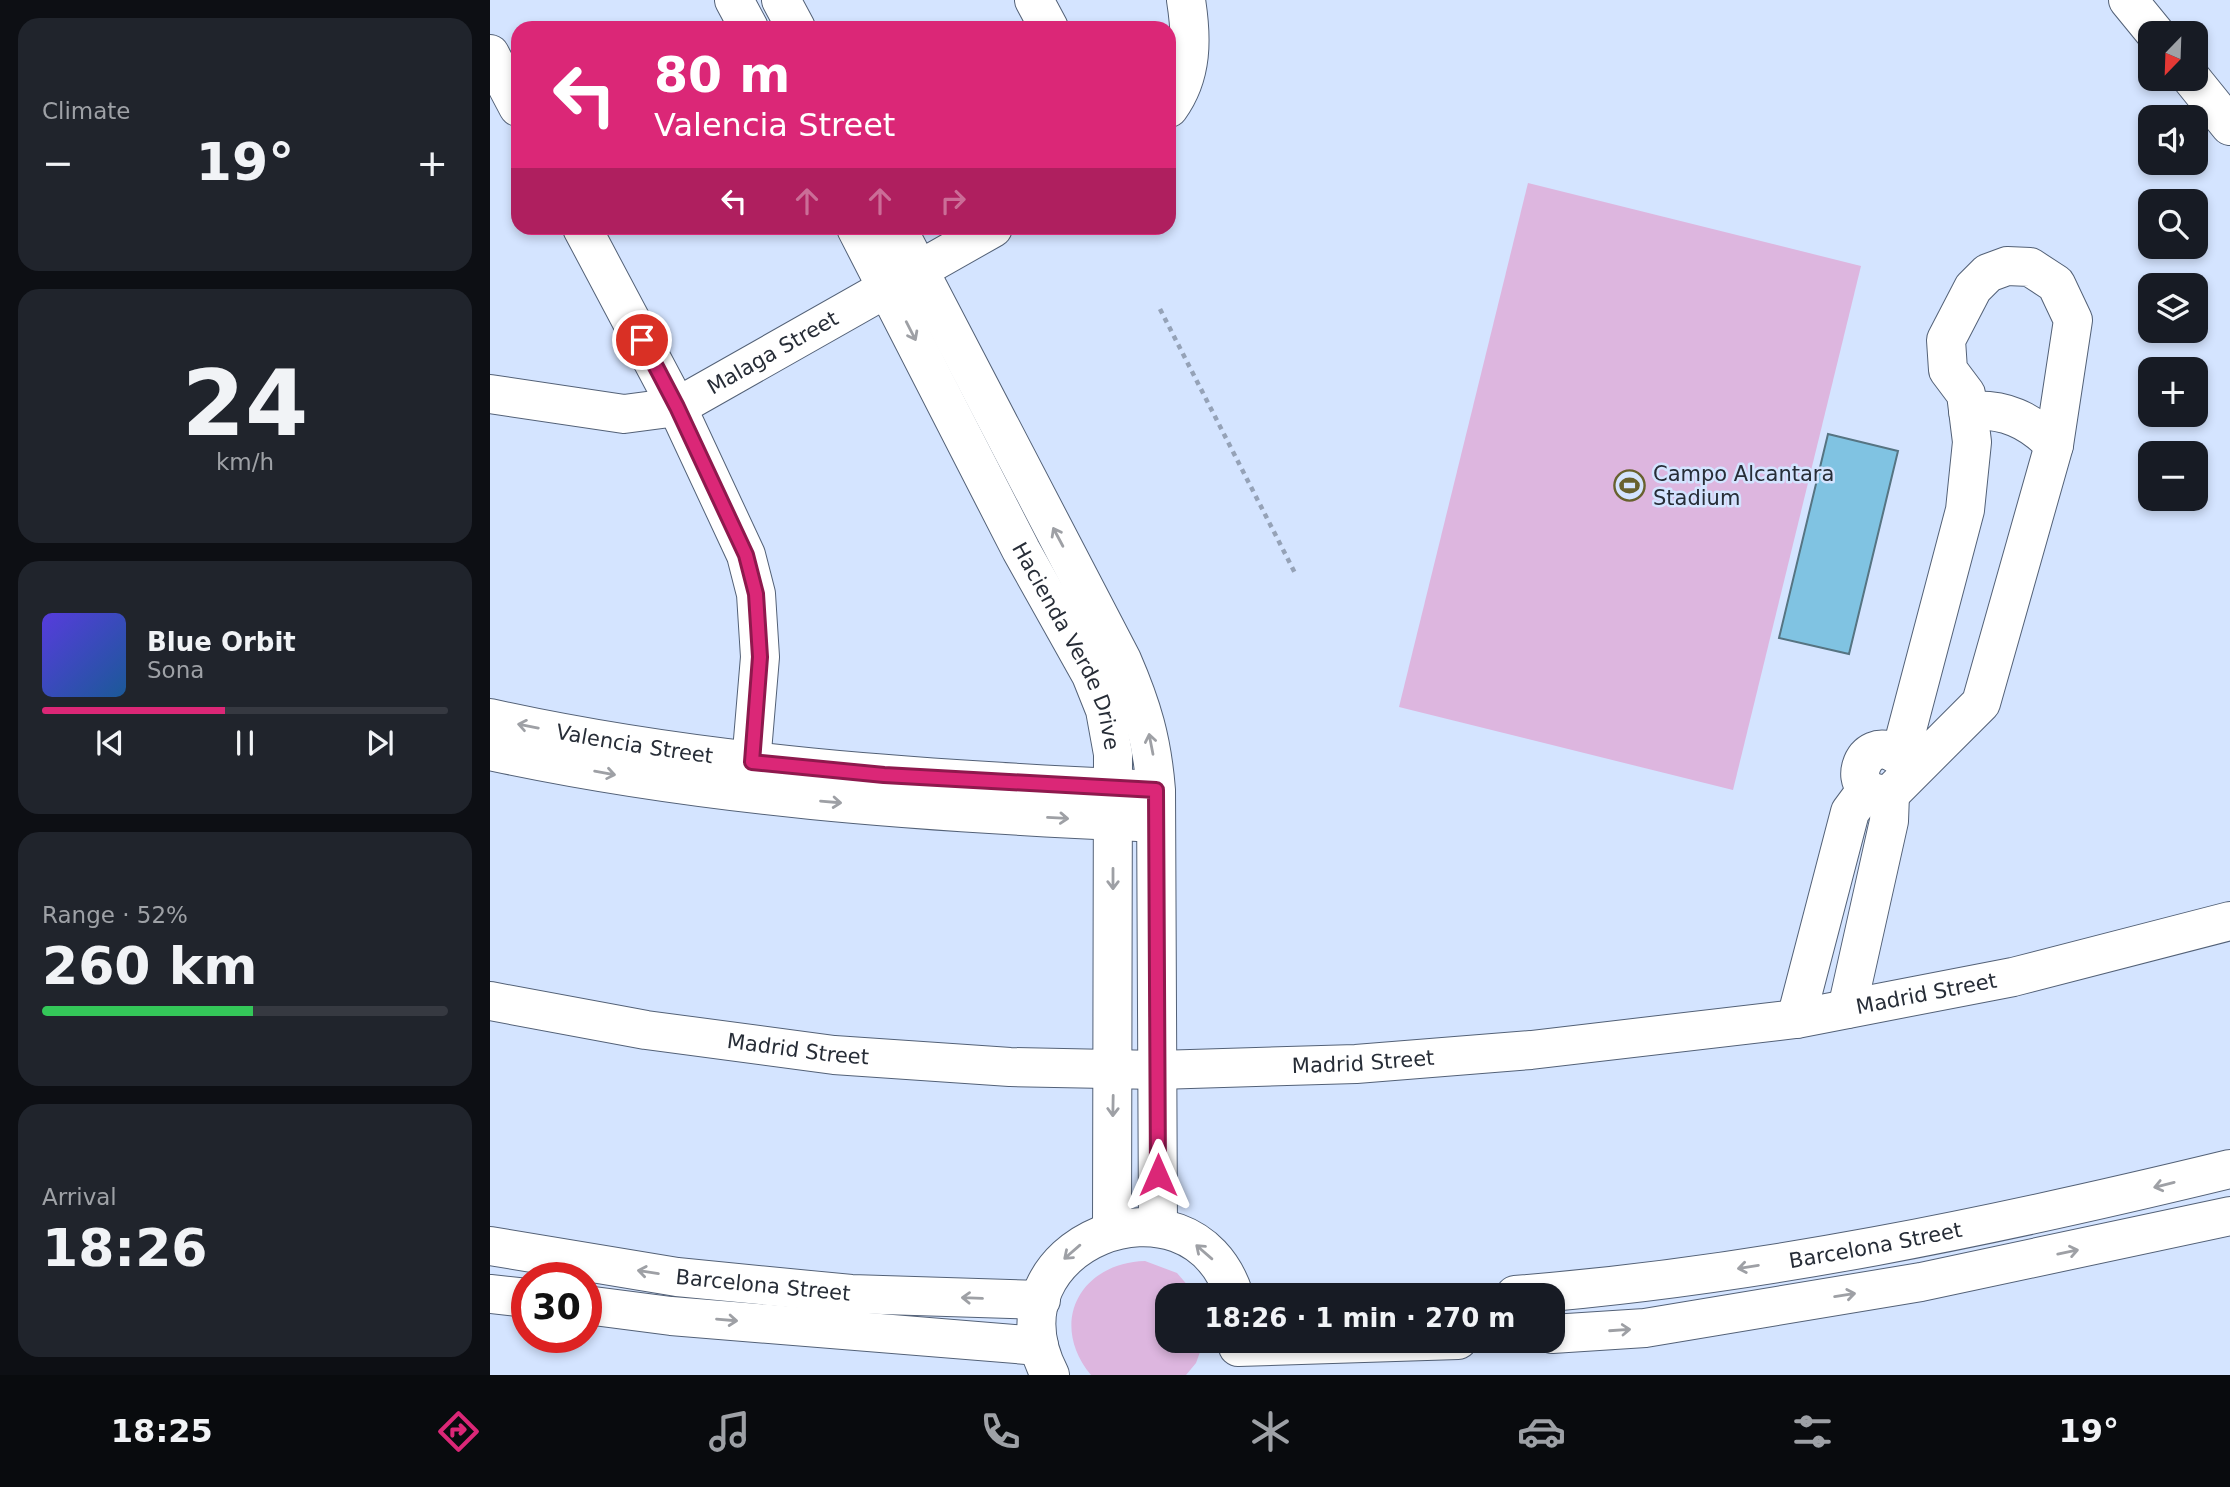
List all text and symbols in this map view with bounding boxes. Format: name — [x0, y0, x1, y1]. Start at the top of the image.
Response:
north arrow — [2138, 21, 2208, 91]
map controls — [2138, 21, 2208, 511]
text: 80 m — [654, 47, 790, 104]
icon: left — [539, 49, 630, 140]
text: Climate — [42, 98, 131, 124]
button: sound — [2138, 105, 2208, 175]
text: Valencia Street — [654, 106, 895, 144]
text: 19° — [196, 132, 294, 192]
text: − — [42, 141, 74, 185]
text: + — [416, 141, 448, 185]
icon: left — [715, 182, 753, 220]
icon: ahead — [788, 182, 826, 220]
icon: ahead — [861, 182, 899, 220]
icon: right — [934, 182, 972, 220]
button: search — [2138, 189, 2208, 259]
button: layers — [2138, 273, 2208, 343]
street label: Malaga Street — [703, 306, 842, 399]
pin — [612, 310, 672, 370]
one-way arrow — [904, 320, 918, 341]
icon: arrive — [623, 321, 661, 359]
text: 24 — [182, 351, 308, 456]
button: + — [2138, 357, 2208, 427]
button: − — [2138, 441, 2208, 511]
text: km/h — [216, 449, 274, 475]
place label: Campo Alcantara Stadium — [1653, 462, 1834, 510]
sports icon: Campo Alcantara Stadium — [1613, 469, 1647, 503]
one-way arrow — [1050, 528, 1064, 548]
street label: Hacienda Verde Drive — [1007, 538, 1124, 752]
text: Blue Orbit — [147, 627, 296, 657]
text: Sona — [147, 657, 204, 683]
one-way arrow — [517, 719, 540, 733]
street label: Valencia Street — [554, 720, 714, 768]
icon: previous — [91, 724, 129, 762]
icon: pause — [226, 724, 264, 762]
icon: next — [361, 724, 399, 762]
one-way arrow — [1143, 733, 1157, 756]
one-way arrow — [593, 767, 616, 780]
one-way arrow — [819, 796, 841, 809]
one-way arrow — [1046, 811, 1069, 824]
one-way arrow — [1106, 867, 1120, 890]
text: Range · 52% — [42, 902, 188, 928]
text: 260 km — [42, 936, 257, 996]
street label: Madrid Street — [1854, 968, 1999, 1019]
street label: Madrid Street — [726, 1029, 870, 1069]
street label: Madrid Street — [1291, 1046, 1435, 1078]
one-way arrow — [1106, 1094, 1120, 1117]
position arrow — [1121, 1138, 1195, 1212]
one-way arrow — [2153, 1179, 2176, 1192]
text: Arrival — [42, 1184, 117, 1210]
text: 18:26 — [42, 1218, 208, 1278]
street label: Barcelona Street — [1787, 1218, 1964, 1273]
one-way arrow — [1063, 1244, 1081, 1260]
one-way arrow — [1195, 1244, 1213, 1260]
one-way arrow — [2056, 1245, 2079, 1258]
one-way arrow — [1737, 1261, 1760, 1274]
speed limit sign: 30 — [511, 1262, 602, 1353]
one-way arrow — [637, 1265, 660, 1278]
street label: Barcelona Street — [675, 1265, 851, 1306]
one-way arrow — [1833, 1288, 1856, 1301]
one-way arrow — [961, 1291, 984, 1304]
text: 18:26 · 1 min · 270 m — [1205, 1303, 1515, 1333]
one-way arrow — [715, 1314, 738, 1327]
one-way arrow — [1609, 1323, 1631, 1336]
icon: directions — [434, 1407, 483, 1456]
icon: music — [705, 1407, 754, 1456]
icon: phone — [976, 1407, 1025, 1456]
icon: climate — [1246, 1407, 1295, 1456]
icon: car — [1517, 1407, 1566, 1456]
icon: filters — [1788, 1407, 1837, 1456]
text: 18:25 — [111, 1412, 213, 1450]
text: 19° — [2059, 1412, 2119, 1450]

